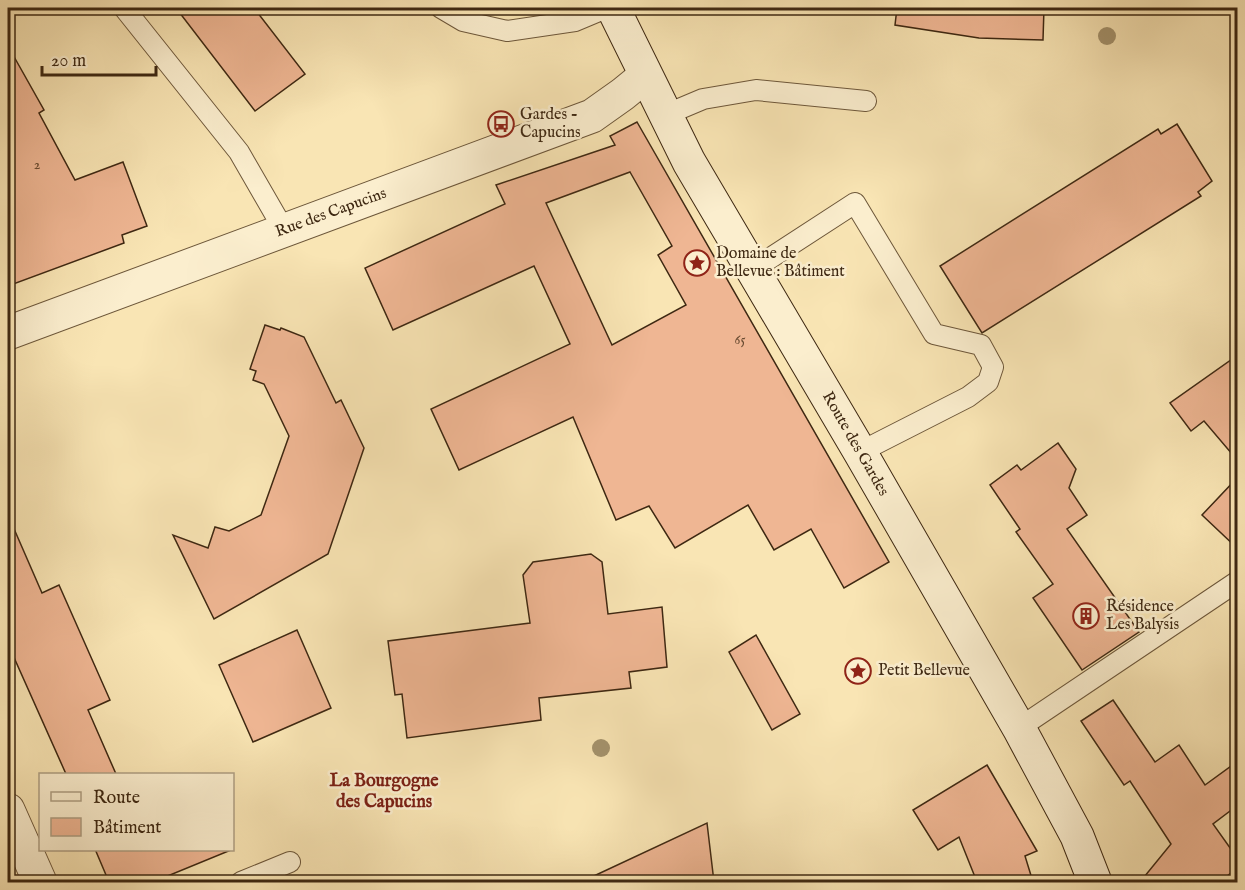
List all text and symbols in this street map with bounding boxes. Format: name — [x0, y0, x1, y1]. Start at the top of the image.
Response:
scale bar — [42, 39, 156, 77]
text: 20 m — [51, 50, 86, 73]
place label: Gardes - Capucins — [520, 105, 581, 143]
bus stop icon: Gardes - Capucins — [486, 109, 516, 139]
house number: 2 — [34, 156, 41, 174]
street label: Rue des Capucins — [273, 184, 390, 242]
place label: Domaine de Bellevue : Bâtiment — [716, 244, 845, 282]
place icon: Domaine de Bellevue : Bâtiment — [682, 248, 712, 278]
house number: 65 — [735, 331, 745, 349]
street label: Route des Gardes — [817, 388, 893, 500]
place label: Résidence Les Balysis — [1106, 597, 1179, 635]
building icon: Résidence Les Balysis — [1071, 601, 1101, 631]
place icon: Petit Bellevue — [843, 656, 873, 686]
place label: Petit Bellevue — [878, 661, 970, 681]
district label: La Bourgogne des Capucins — [329, 770, 439, 814]
legend — [39, 773, 234, 851]
text: Route — [93, 787, 140, 810]
text: Bâtiment — [93, 817, 162, 840]

